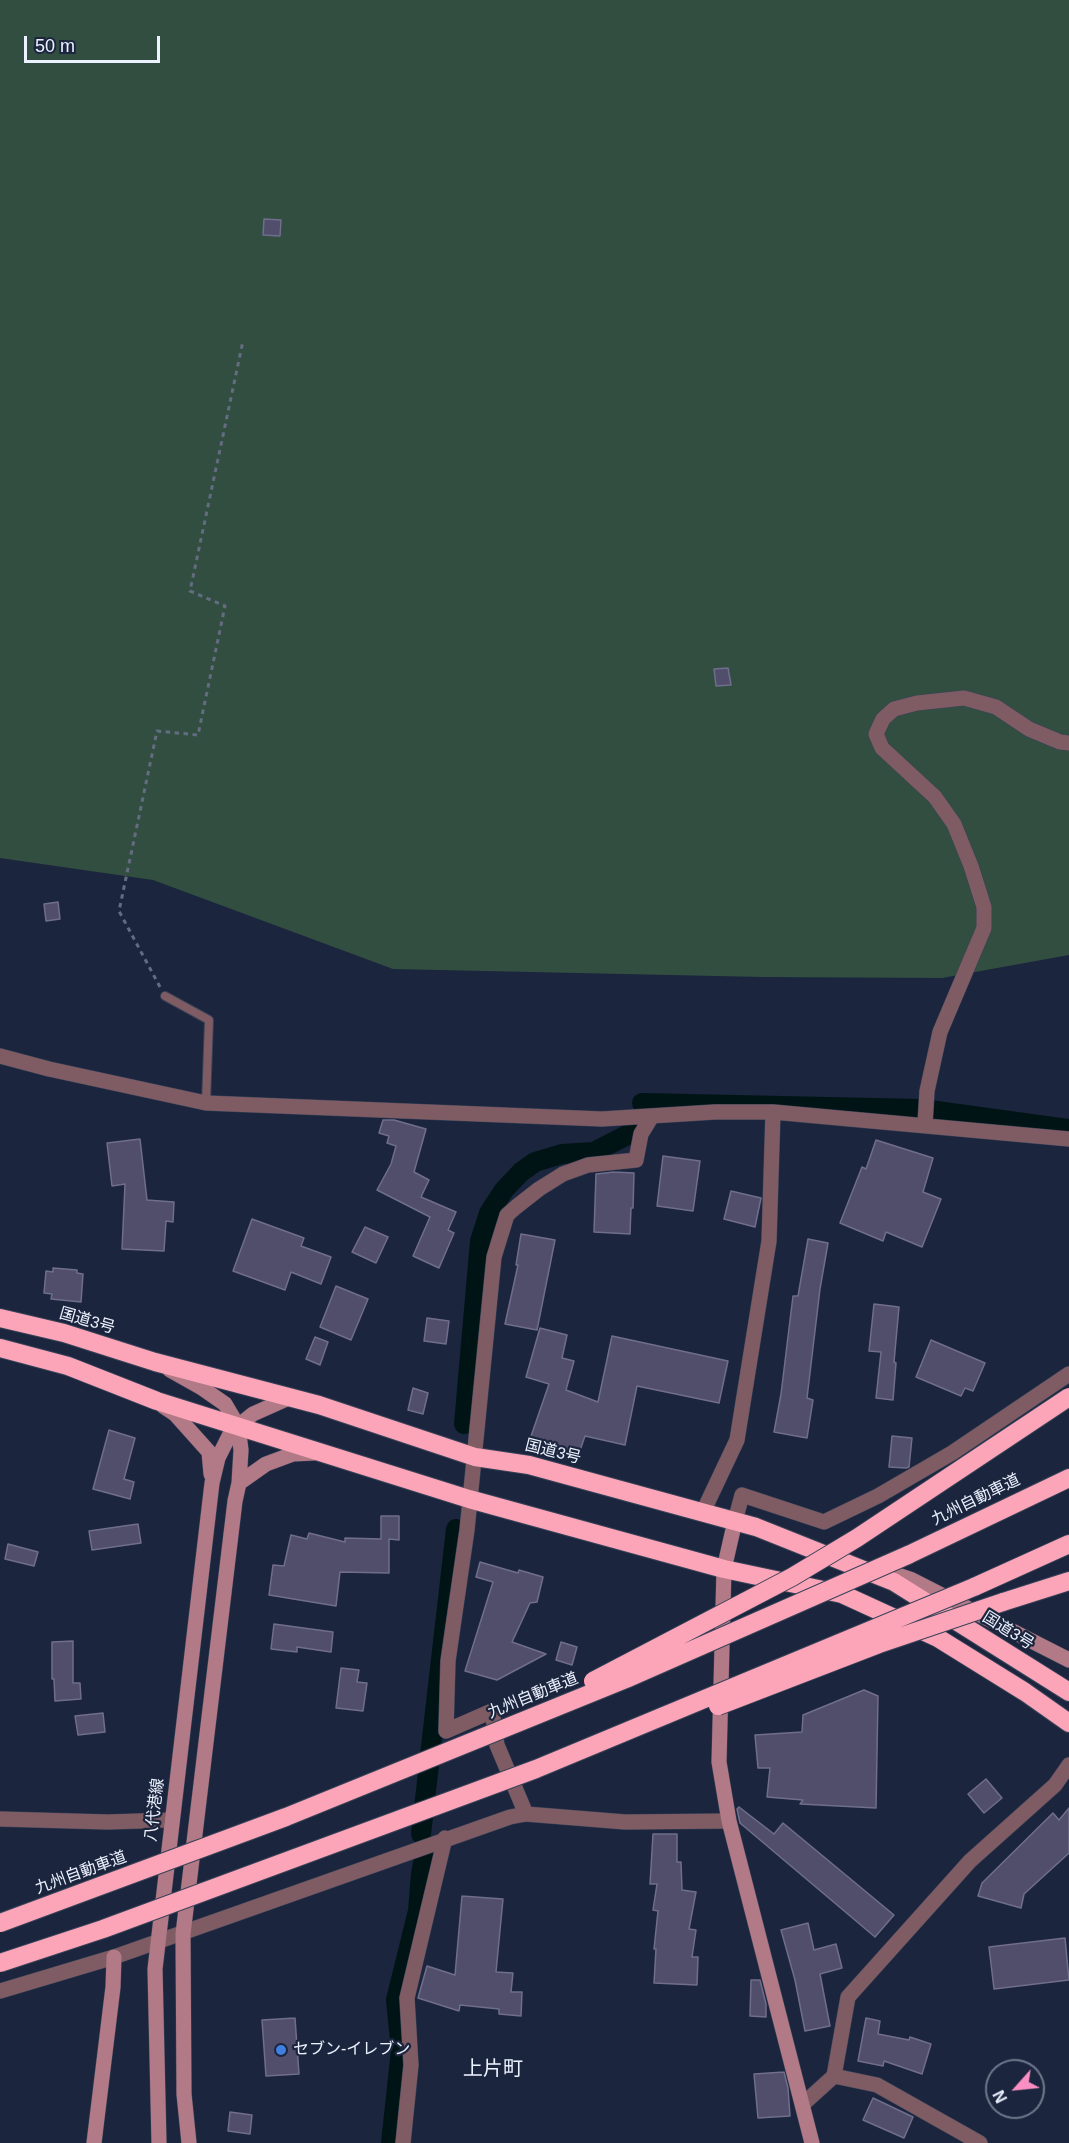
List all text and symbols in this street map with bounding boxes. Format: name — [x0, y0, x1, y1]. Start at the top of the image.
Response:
scale bar — [27, 24, 164, 62]
text: 50 m — [35, 36, 75, 56]
street label: 国道3号 — [57, 1304, 117, 1338]
street label: 国道3号 — [523, 1436, 583, 1468]
street label: 九州自動車道 — [929, 1470, 1023, 1530]
street label: 国道3号 — [979, 1608, 1037, 1654]
street label: 九州自動車道 — [485, 1669, 581, 1723]
street label: 八代港線 — [142, 1777, 168, 1843]
street label: 九州自動車道 — [33, 1848, 129, 1898]
place label: セブン-イレブン — [293, 2040, 410, 2060]
marker: セブン-イレブン — [274, 2043, 288, 2057]
district label: 上片町 — [463, 2057, 523, 2081]
north arrow — [985, 2059, 1045, 2119]
text: N — [990, 2087, 1010, 2106]

